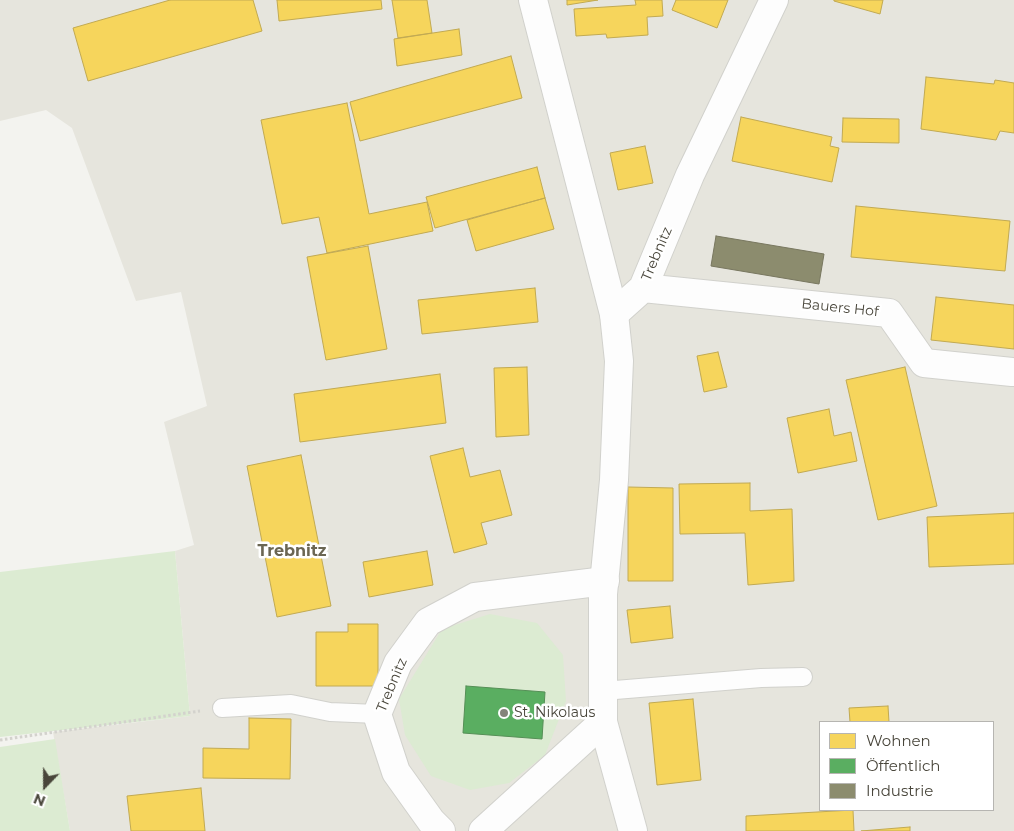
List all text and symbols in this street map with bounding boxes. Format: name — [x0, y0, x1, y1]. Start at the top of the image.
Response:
street label: Trebnitz — [638, 224, 676, 284]
street label: Bauers Hof — [800, 296, 880, 320]
district label: Trebnitz — [257, 541, 327, 561]
street label: Trebnitz — [373, 655, 411, 715]
place label: St. Nikolaus — [514, 705, 595, 721]
marker: St. Nikolaus — [498, 707, 510, 719]
legend — [819, 721, 994, 811]
text: Wohnen — [866, 731, 931, 750]
text: Öffentlich — [866, 756, 940, 775]
north arrow — [20, 761, 70, 811]
text: Industrie — [866, 781, 933, 800]
text: N — [31, 789, 48, 810]

